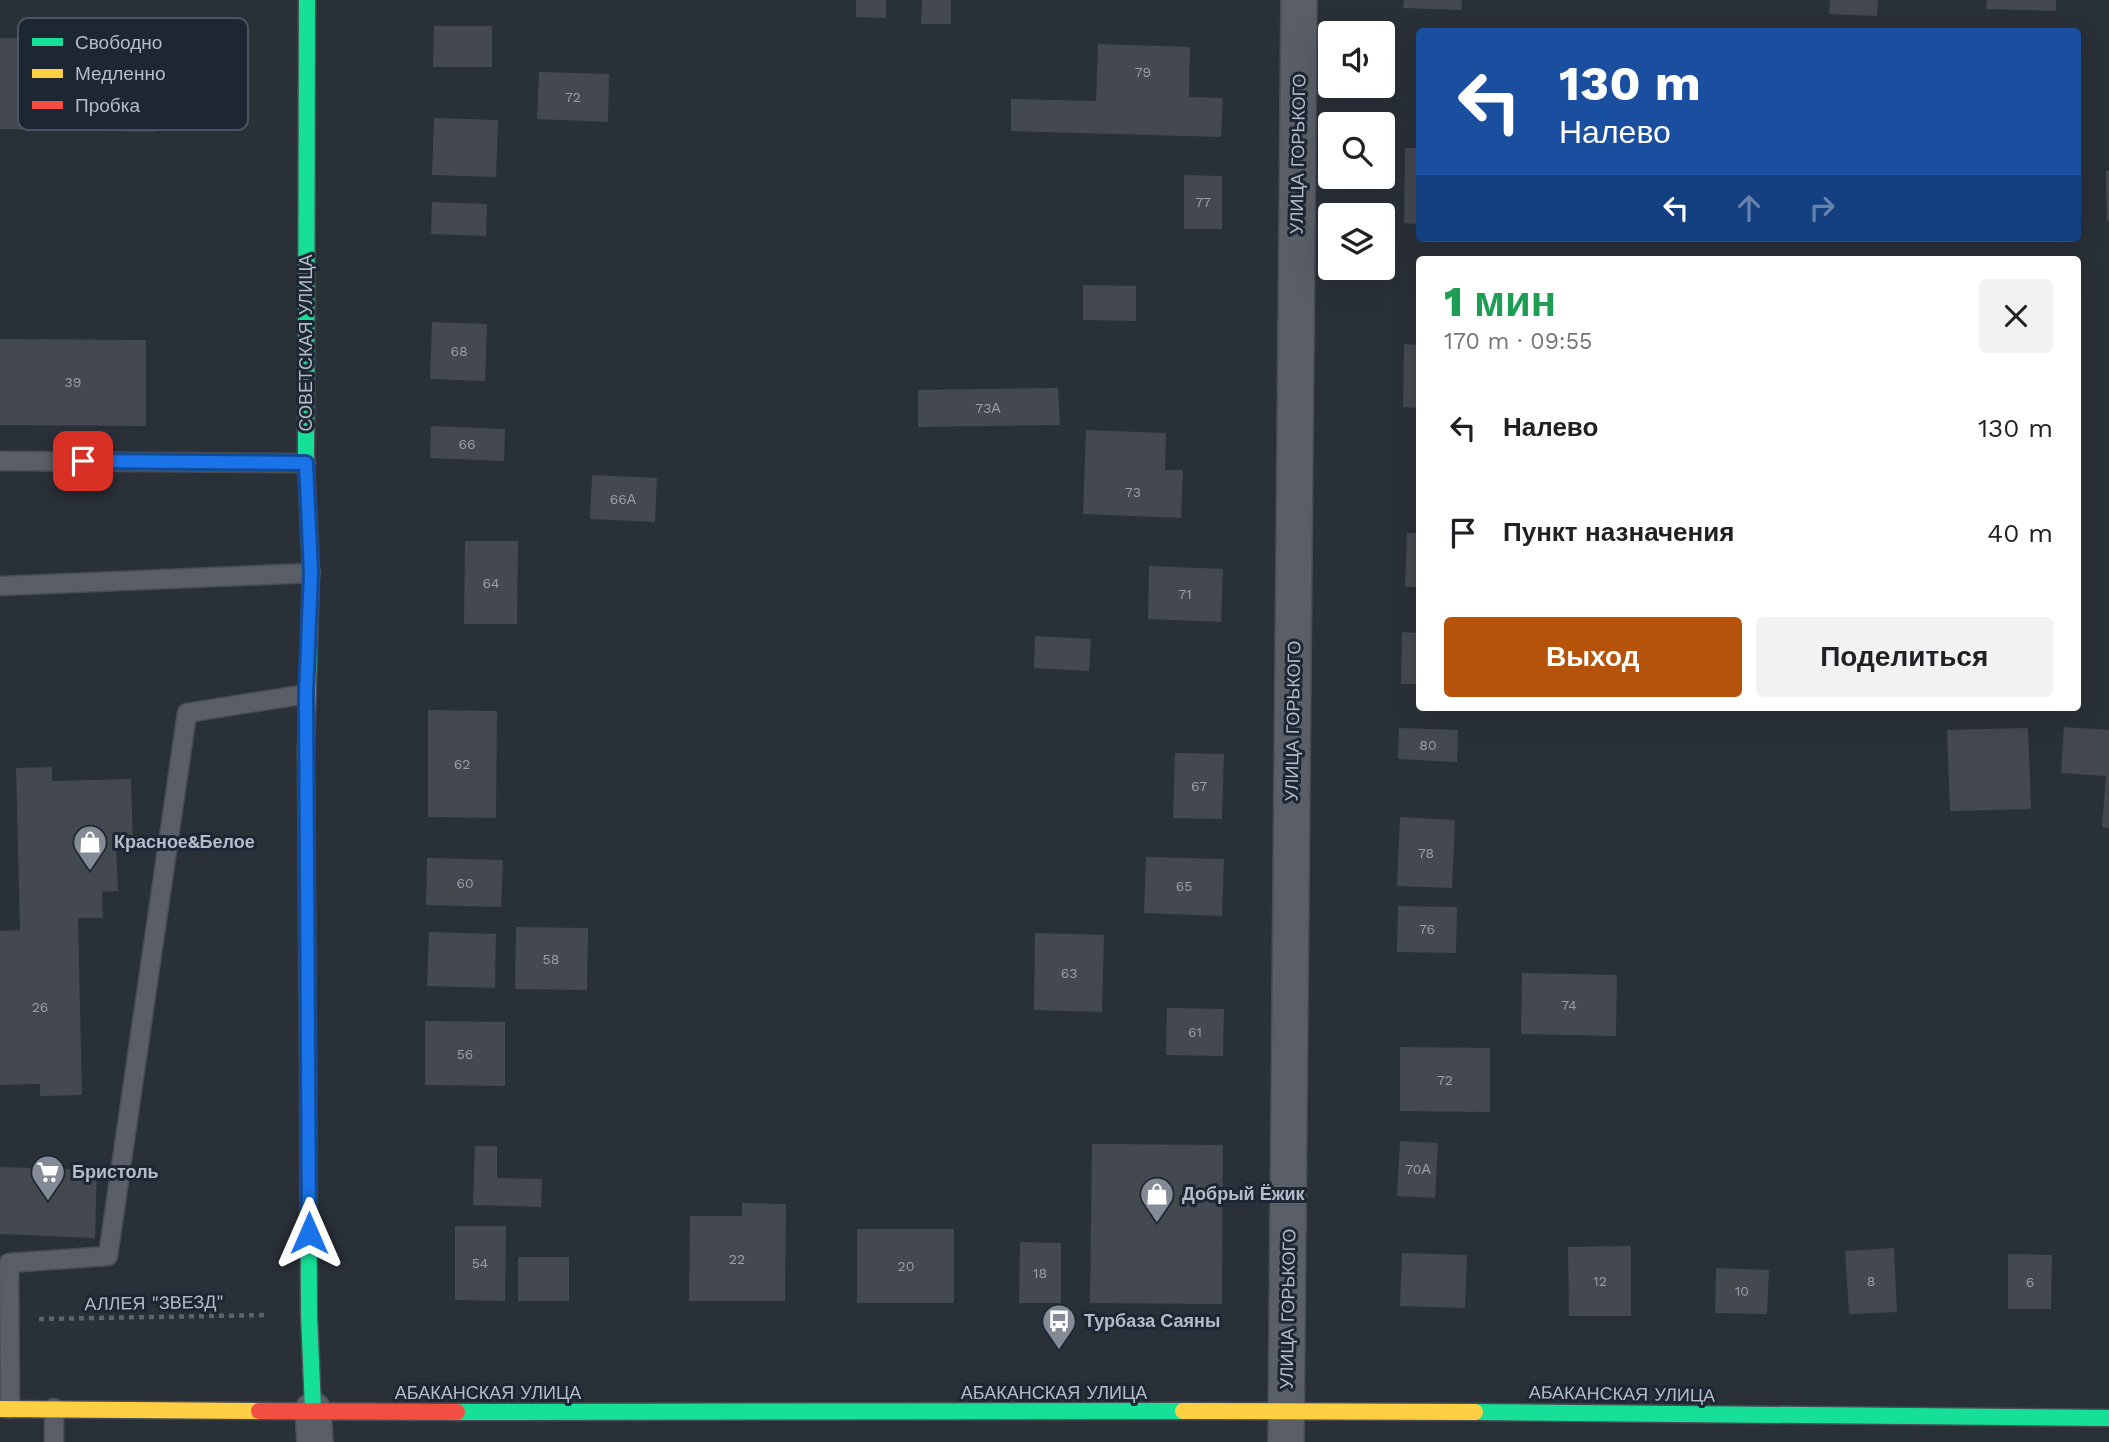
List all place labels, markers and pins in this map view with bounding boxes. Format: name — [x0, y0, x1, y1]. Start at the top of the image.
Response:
pin — [53, 431, 113, 491]
shop icon: Красное&Белое — [71, 823, 109, 872]
place label: Красное&Белое — [114, 831, 255, 852]
supermarket icon: Бристоль — [29, 1153, 67, 1202]
place label: Бристоль — [72, 1161, 159, 1182]
shop icon: Добрый Ёжик — [1138, 1175, 1176, 1224]
place label: Добрый Ёжик — [1182, 1183, 1306, 1204]
bus stop icon: Турбаза Саяны — [1040, 1302, 1078, 1351]
place label: Турбаза Саяны — [1084, 1310, 1220, 1331]

